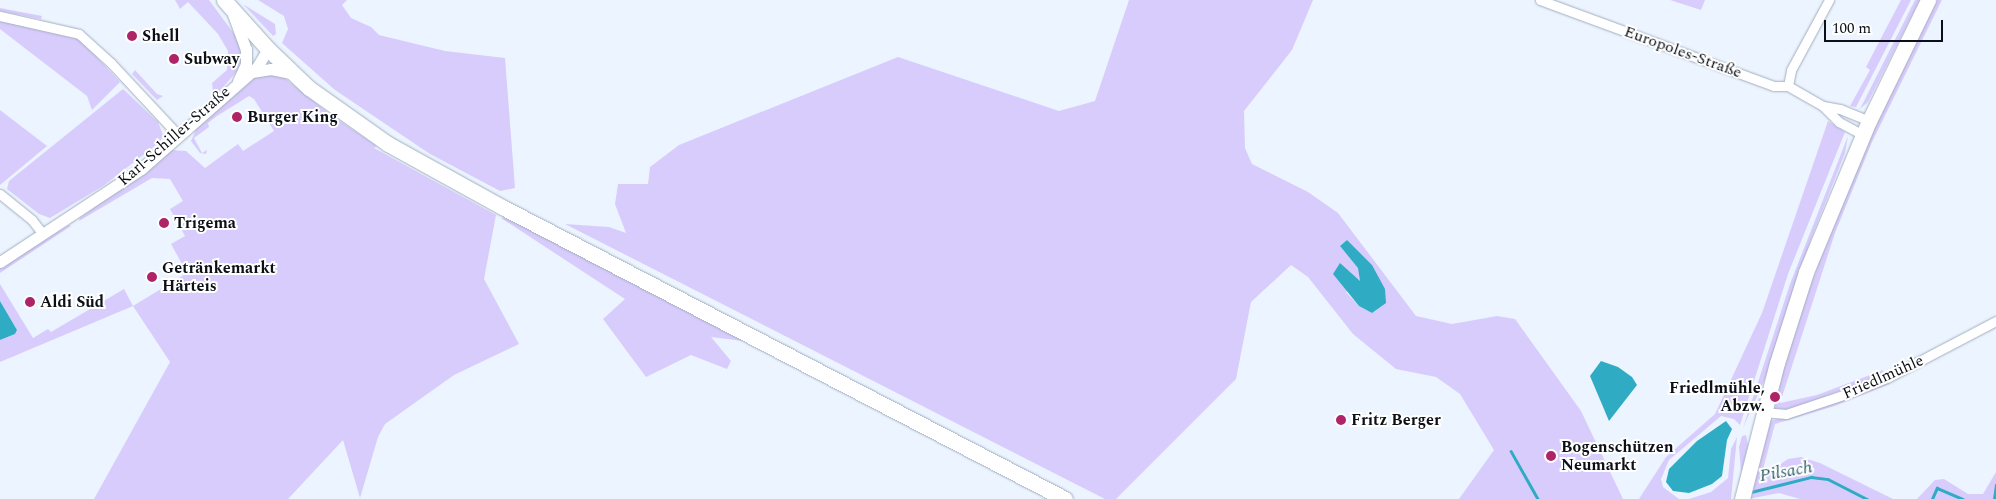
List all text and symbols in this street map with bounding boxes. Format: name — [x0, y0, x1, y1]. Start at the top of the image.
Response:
scale bar — [1826, 10, 1945, 42]
text: 100 m — [1832, 17, 1871, 40]
street label: Europoles-Straße — [1622, 22, 1744, 82]
place label: Shell — [142, 26, 179, 46]
marker: Shell — [126, 30, 138, 42]
place label: Subway — [184, 49, 239, 69]
marker: Subway — [168, 53, 180, 65]
street label: Karl-Schiller-Straße — [114, 82, 234, 190]
place label: Burger King — [247, 107, 338, 127]
marker: Burger King — [231, 111, 243, 123]
place label: Trigema — [174, 213, 236, 233]
marker: Trigema — [158, 217, 170, 229]
place label: Getränkemarkt Härteis — [162, 258, 276, 296]
marker: Getränkemarkt Härteis — [146, 271, 158, 283]
place label: Aldi Süd — [40, 292, 104, 312]
marker: Aldi Süd — [24, 296, 36, 308]
street label: Friedlmühle — [1840, 351, 1926, 403]
place label: Friedlmühle, Abzw. — [1669, 378, 1765, 416]
marker: Friedlmühle, Abzw. — [1769, 391, 1781, 403]
place label: Fritz Berger — [1351, 410, 1441, 430]
marker: Fritz Berger — [1335, 414, 1347, 426]
place label: Bogenschützen Neumarkt — [1561, 437, 1674, 475]
marker: Bogenschützen Neumarkt — [1545, 450, 1557, 462]
water label: Pilsach — [1758, 457, 1814, 487]

